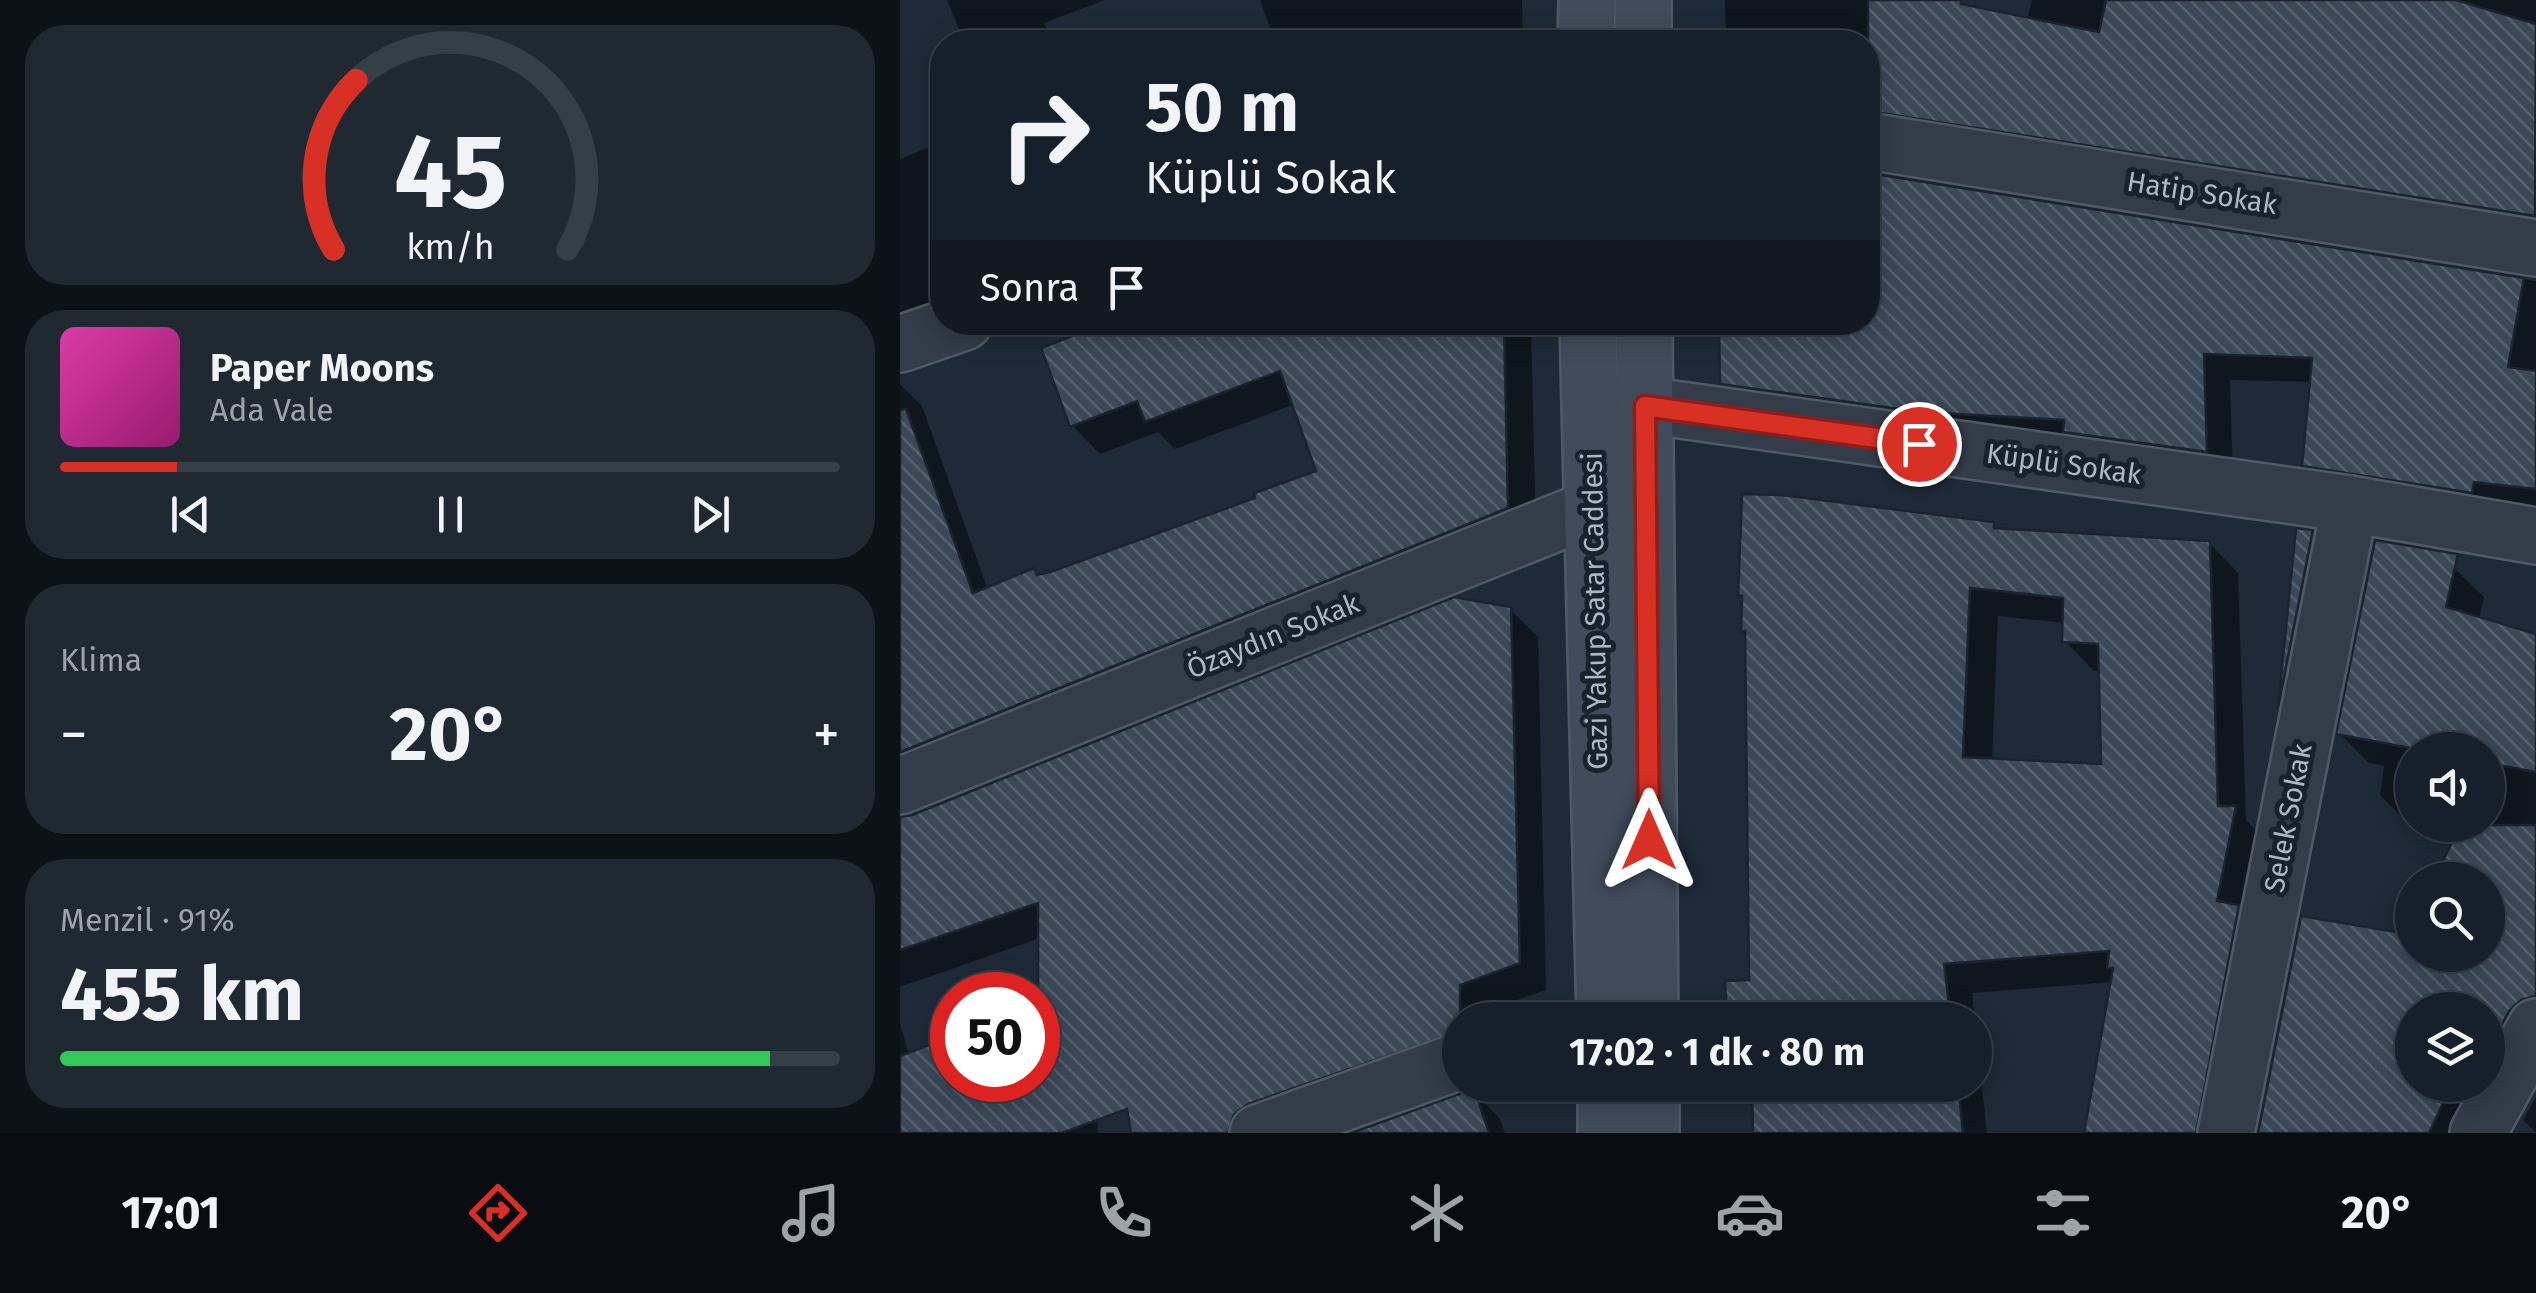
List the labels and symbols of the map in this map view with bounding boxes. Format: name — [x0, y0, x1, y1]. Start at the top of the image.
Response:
street label: Hatip Sokak — [2125, 165, 2280, 221]
pin — [1877, 402, 1962, 487]
street label: Küplü Sokak — [1984, 437, 2144, 491]
street label: Gazi Yakup Satar Caddesi — [1576, 452, 1614, 770]
street label: Özaydın Sokak — [1182, 586, 1365, 686]
street label: Selek Sokak — [2257, 740, 2319, 895]
position arrow — [1597, 788, 1701, 892]
speed limit sign: 50 — [930, 972, 1060, 1102]

